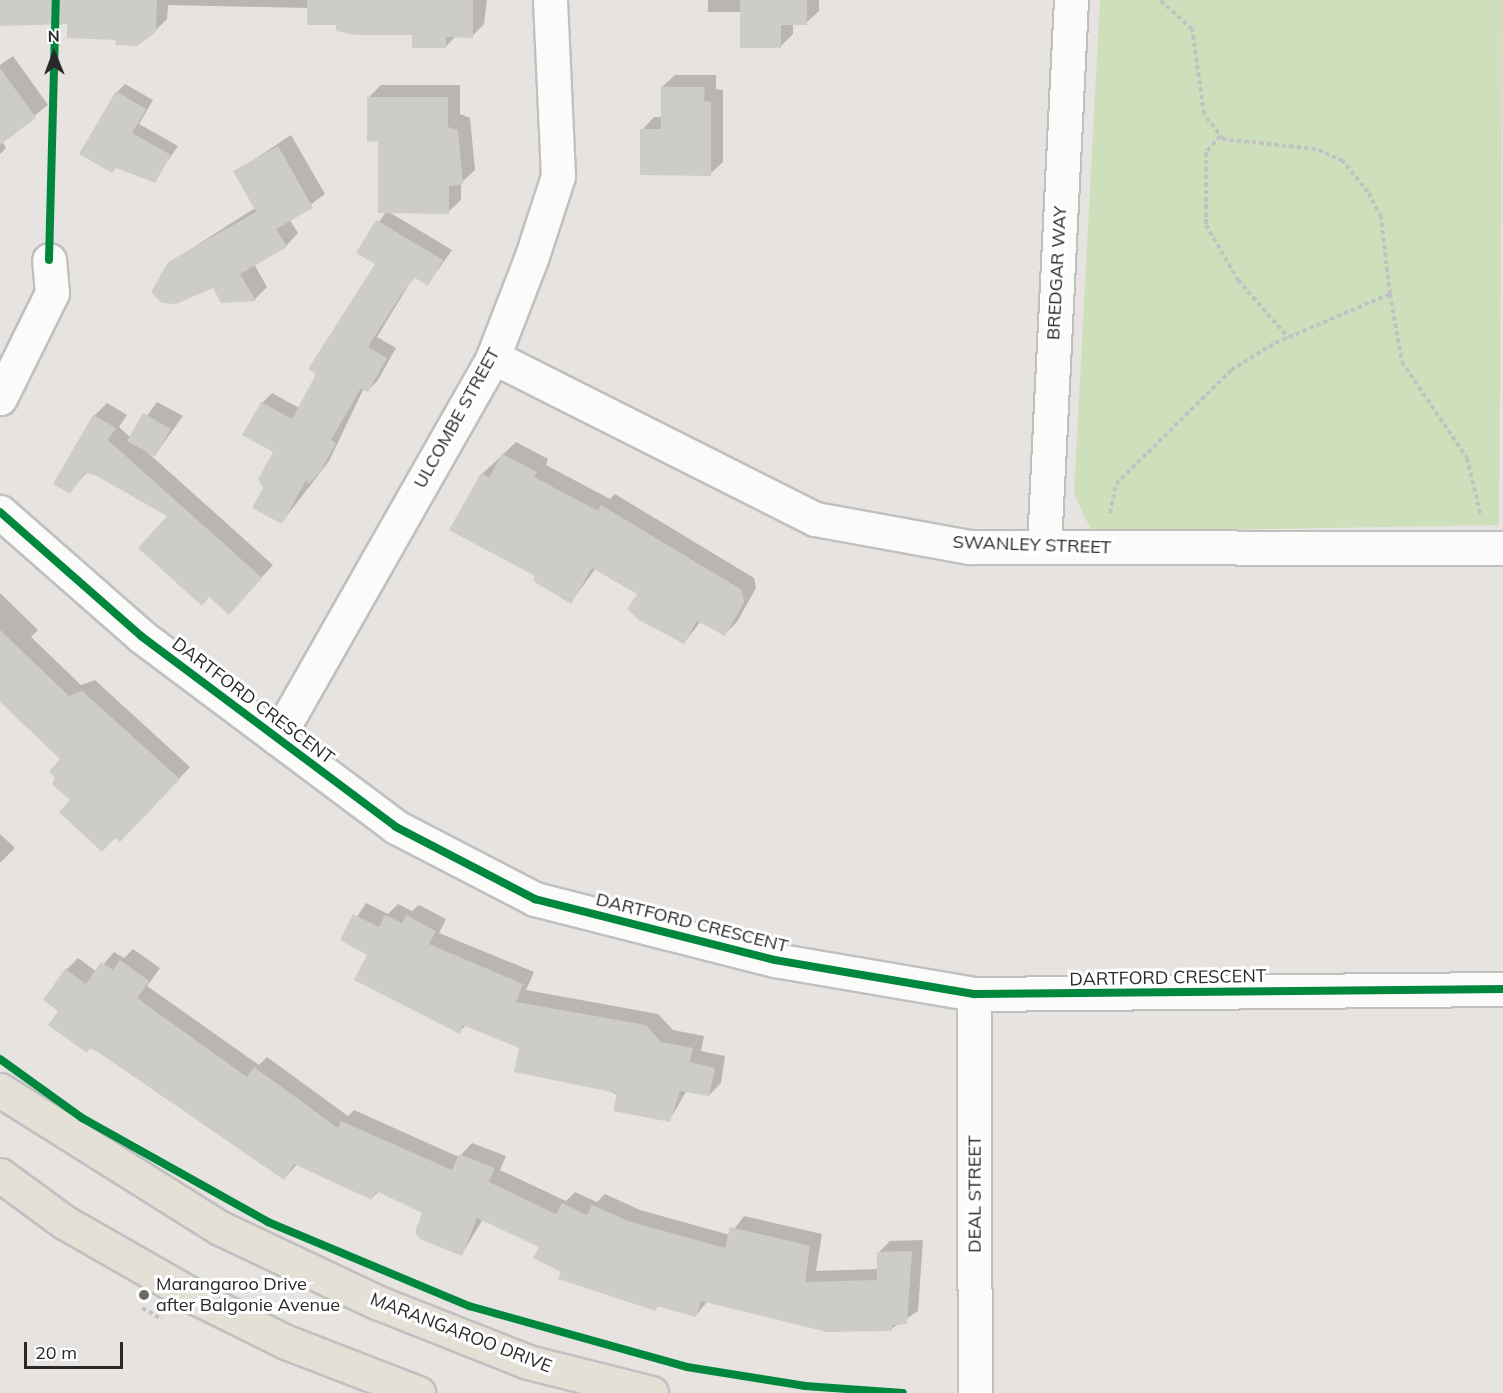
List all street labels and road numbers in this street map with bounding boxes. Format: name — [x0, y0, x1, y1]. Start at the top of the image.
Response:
street label: BREDGAR WAY — [1043, 205, 1071, 341]
street label: ULCOMBE STREET — [409, 344, 505, 492]
street label: SWANLEY STREET — [952, 531, 1112, 559]
street label: DARTFORD CRESCENT — [168, 633, 338, 769]
street label: DARTFORD CRESCENT — [594, 889, 790, 957]
street label: DARTFORD CRESCENT — [1069, 965, 1267, 991]
street label: DEAL STREET — [964, 1135, 986, 1253]
street label: MARANGAROO DRIVE — [367, 1288, 555, 1378]

